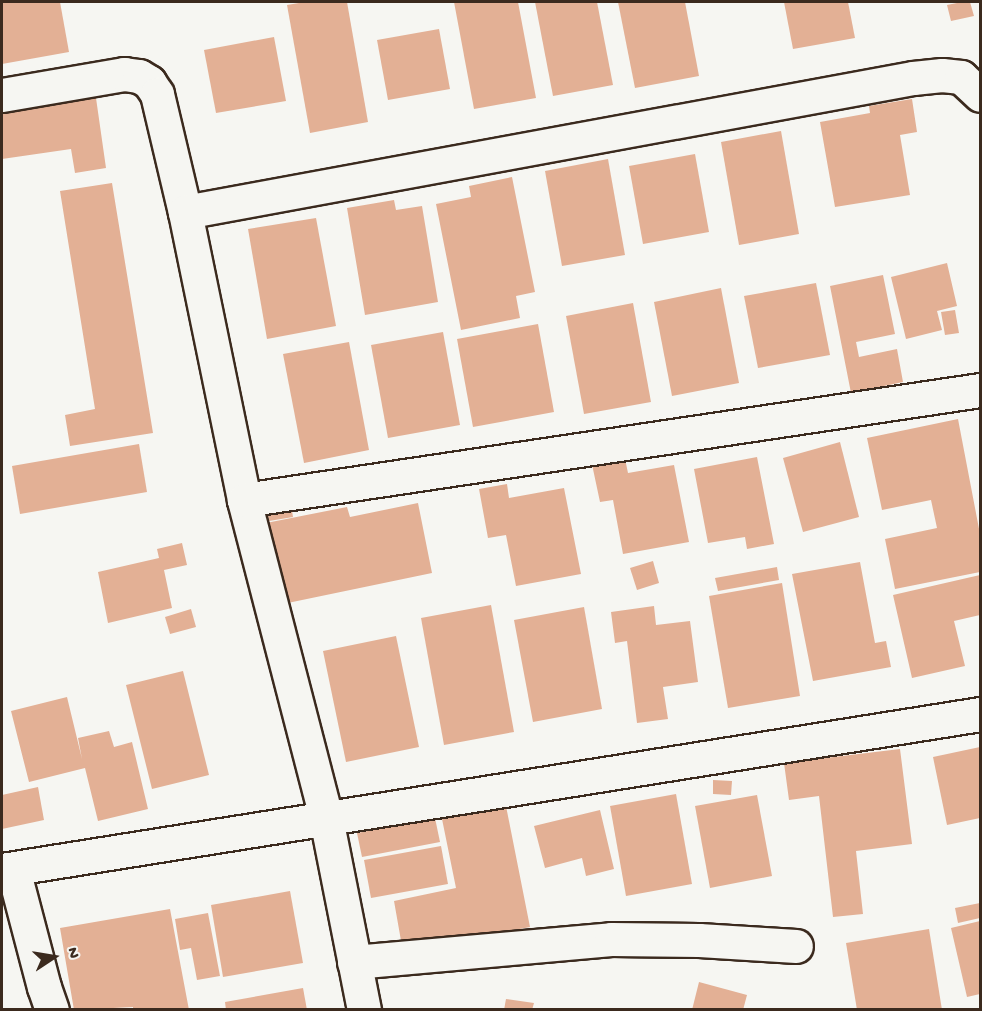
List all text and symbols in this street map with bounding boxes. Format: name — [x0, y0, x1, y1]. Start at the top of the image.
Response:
north arrow — [24, 927, 84, 987]
text: N — [62, 946, 82, 960]

